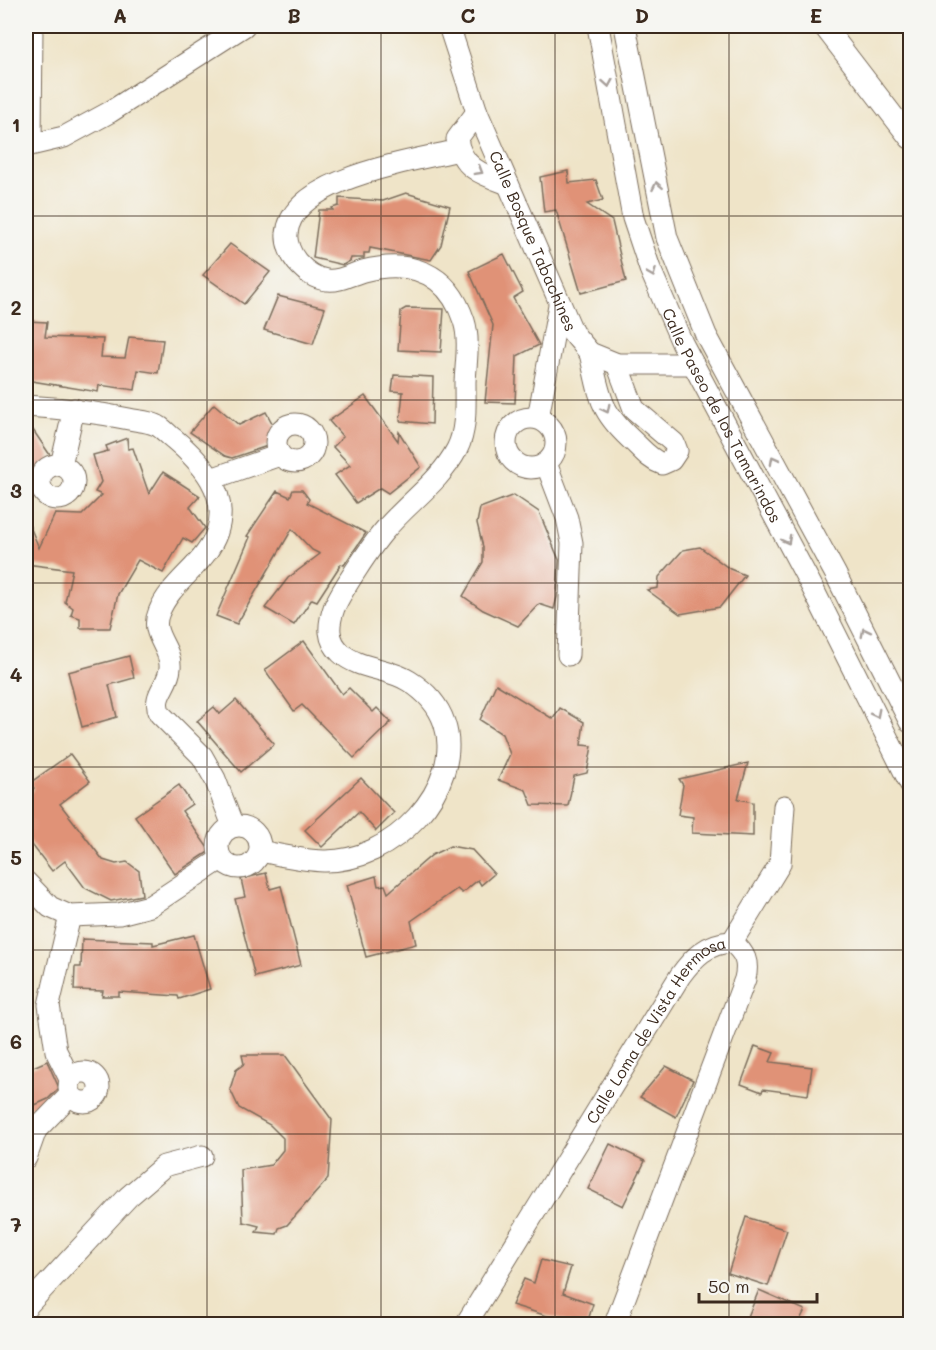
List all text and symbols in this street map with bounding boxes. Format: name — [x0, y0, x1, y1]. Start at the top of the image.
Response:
text: A — [113, 2, 127, 28]
text: B — [287, 2, 301, 28]
text: C — [461, 2, 476, 28]
text: D — [635, 2, 649, 28]
text: E — [810, 2, 822, 28]
one-way arrow — [601, 78, 614, 88]
text: 1 — [12, 111, 20, 137]
street label: Calle Bosque Tabachines — [485, 147, 582, 334]
one-way arrow — [472, 163, 483, 174]
one-way arrow — [651, 181, 664, 191]
one-way arrow — [645, 266, 657, 277]
text: 2 — [10, 294, 22, 320]
street label: Calle Paseo de los Tamarindos — [658, 305, 787, 526]
one-way arrow — [598, 403, 610, 414]
one-way arrow — [770, 456, 781, 466]
text: 3 — [10, 477, 22, 503]
one-way arrow — [780, 534, 791, 544]
one-way arrow — [861, 628, 873, 639]
text: 4 — [10, 661, 23, 687]
one-way arrow — [868, 707, 880, 718]
text: 5 — [10, 844, 22, 870]
street label: Calle Loma de Vista Hermosa — [581, 932, 728, 1127]
text: 6 — [10, 1028, 22, 1054]
text: 7 — [10, 1211, 22, 1237]
scale bar — [699, 1266, 818, 1304]
text: 50 m — [708, 1274, 750, 1298]

